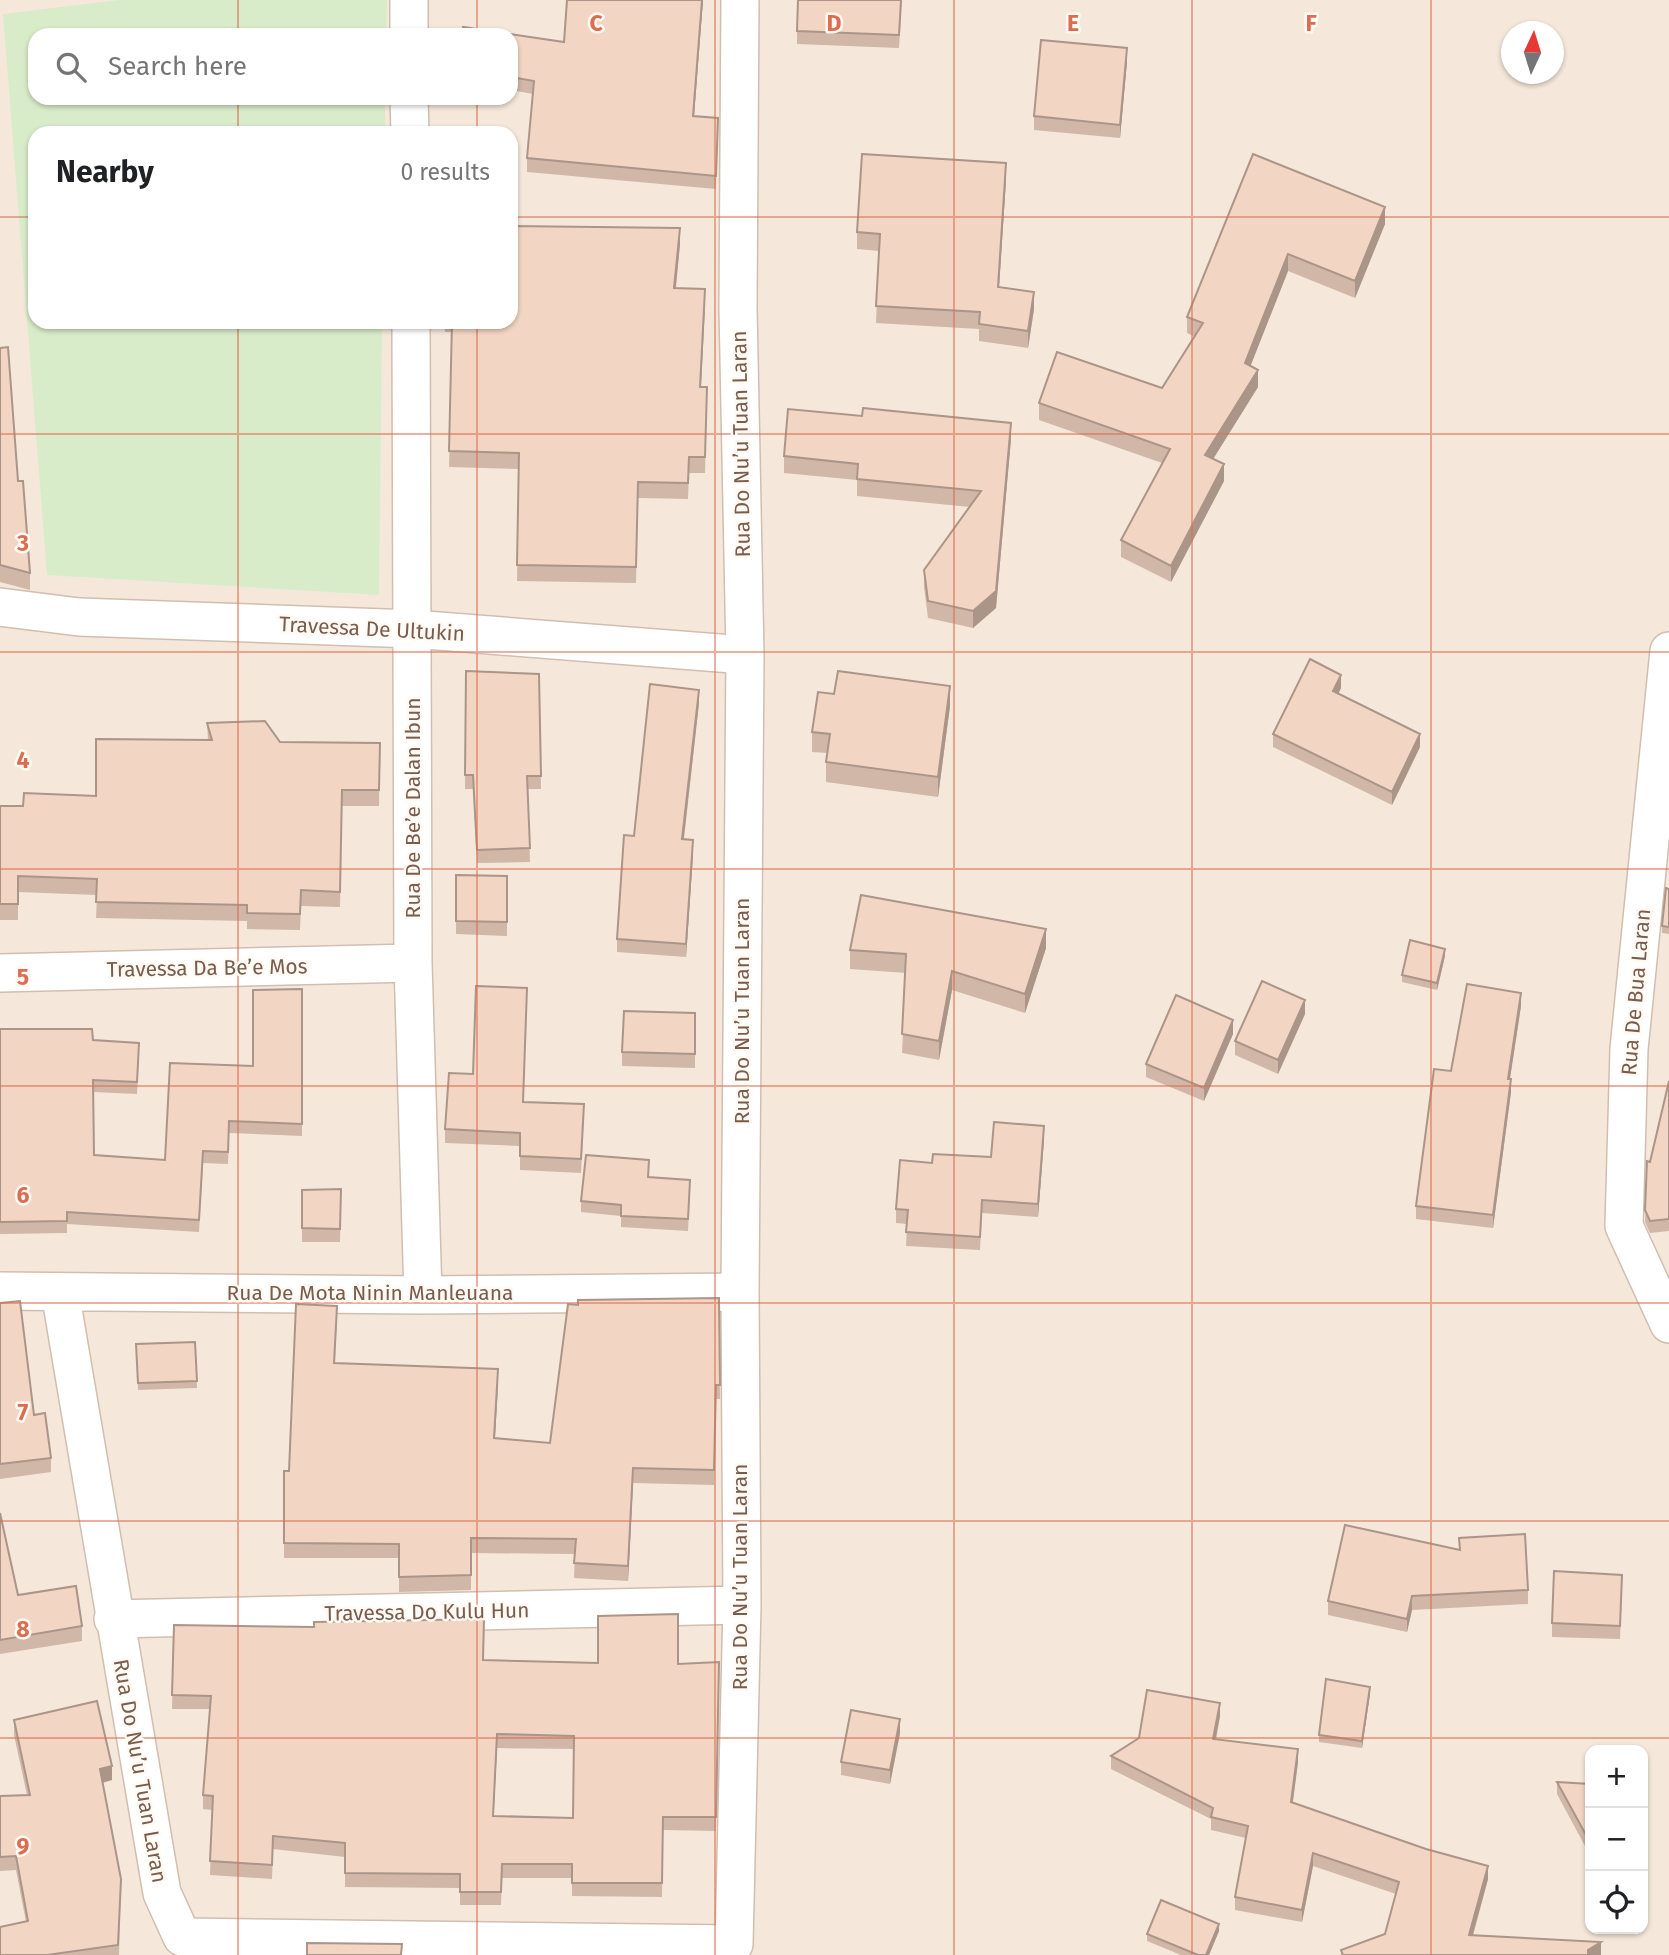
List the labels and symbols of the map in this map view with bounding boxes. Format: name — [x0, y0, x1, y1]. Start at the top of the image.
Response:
text: C — [589, 9, 603, 37]
text: D — [827, 9, 842, 37]
text: E — [1067, 9, 1079, 37]
text: F — [1305, 9, 1317, 37]
north arrow — [1501, 21, 1564, 84]
street label: Rua Do Nu’u Tuan Laran — [726, 330, 756, 558]
text: 3 — [16, 529, 29, 557]
street label: Travessa De Ultukin — [278, 611, 466, 647]
street label: Rua De Be’e Dalan Ibun — [400, 697, 426, 919]
text: 4 — [17, 746, 30, 774]
street label: Rua Do Nu’u Tuan Laran — [729, 898, 755, 1124]
street label: Rua De Bua Laran — [1616, 908, 1656, 1076]
street label: Travessa Da Be’e Mos — [106, 953, 308, 983]
text: 5 — [17, 963, 29, 991]
text: 6 — [17, 1181, 30, 1209]
street label: Rua De Mota Ninin Manleuana — [227, 1280, 513, 1306]
text: 7 — [18, 1398, 29, 1426]
street label: Rua Do Nu’u Tuan Laran — [727, 1464, 753, 1690]
street label: Travessa Do Kulu Hun — [324, 1597, 530, 1627]
text: 8 — [16, 1615, 30, 1643]
street label: Rua Do Nu’u Tuan Laran — [108, 1657, 172, 1885]
text: 9 — [17, 1832, 30, 1860]

